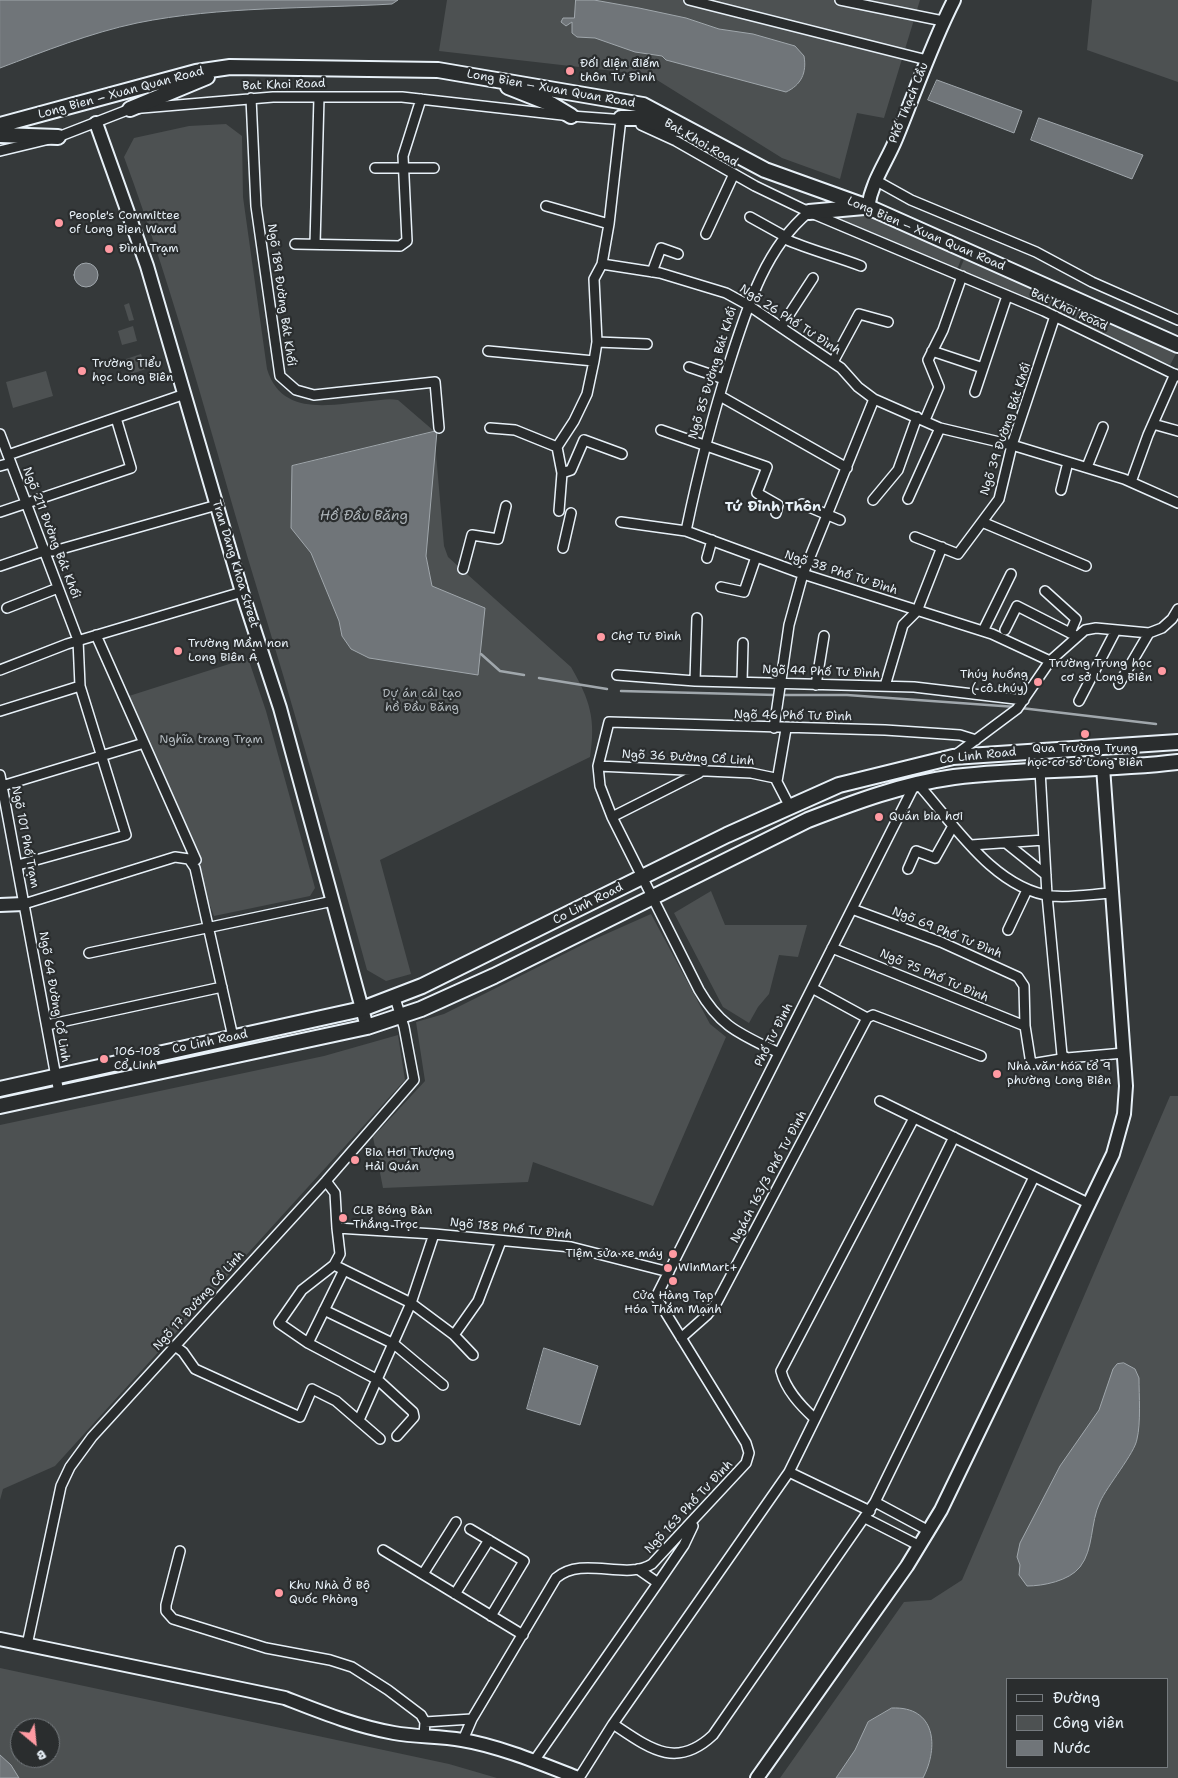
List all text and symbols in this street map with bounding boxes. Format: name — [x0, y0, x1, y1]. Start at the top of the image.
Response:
place label: Đối diện điếm thôn Tư Đình — [580, 57, 659, 85]
street label: Phố Thạch Cầu — [886, 60, 932, 146]
street label: Long Bien – Xuan Quan Road — [37, 64, 205, 122]
marker: Đối diện điếm thôn Tư Đình — [564, 65, 576, 77]
street label: Long Bien – Xuan Quan Road — [466, 67, 636, 111]
street label: Bat Khoi Road — [242, 76, 326, 94]
street label: Bat Khoi Road — [661, 116, 741, 170]
street label: Long Bien – Xuan Quan Road — [845, 194, 1007, 274]
place label: People's Committee of Long Bien Ward — [69, 209, 180, 237]
marker: People's Committee of Long Bien Ward — [53, 217, 65, 229]
street label: Ngõ 189 Đường Bát Khối — [264, 223, 298, 367]
place label: Đình Trạm — [119, 242, 179, 256]
marker: Đình Trạm — [103, 243, 115, 255]
street label: Ngõ 26 Phố Tư Đình — [737, 282, 843, 358]
street label: Bat Khoi Road — [1028, 286, 1110, 334]
street label: Ngõ 85 Đường Bát Khối — [686, 305, 740, 441]
place label: Trường Tiểu học Long Biên — [92, 357, 173, 385]
street label: Ngõ 39 Đường Bát Khối — [978, 361, 1034, 497]
marker: Trường Tiểu học Long Biên — [76, 365, 88, 377]
street label: Ngõ 211 Đường Bát Khối — [19, 465, 83, 601]
street label: Tran Dang Khoa Street — [209, 498, 261, 630]
district label: Tứ Đỉnh Thôn — [725, 499, 821, 515]
water label: Hồ Đầu Băng — [320, 508, 408, 524]
street label: Ngõ 38 Phố Tư Đình — [783, 548, 899, 598]
place label: Chợ Tư Đình — [611, 630, 681, 644]
marker: Chợ Tư Đình — [595, 631, 607, 643]
place label: Trường Mầm non Long Biên A — [188, 637, 289, 665]
marker: Trường Mầm non Long Biên A — [172, 645, 184, 657]
place label: Trường Trung học cơ sở Long Biên — [1049, 657, 1152, 685]
street label: Ngõ 44 Phố Tư Đình — [762, 663, 880, 681]
marker: Trường Trung học cơ sở Long Biên — [1156, 665, 1168, 677]
place label: Thúy huống ( cô thúy) — [960, 668, 1028, 696]
marker: Thúy huống ( cô thúy) — [1032, 676, 1044, 688]
park label: Dự án cải tạo hồ Đầu Băng — [383, 687, 461, 715]
street label: Ngõ 46 Phố Tư Đình — [734, 708, 852, 724]
marker: Qua Trường Trung học cơ sở Long Biên — [1079, 728, 1091, 740]
park label: Nghĩa trang Trạm — [159, 733, 263, 747]
place label: Qua Trường Trung học cơ sở Long Biên — [1027, 742, 1143, 770]
street label: Co Linh Road — [939, 745, 1017, 767]
street label: Ngõ 36 Đường Cổ Linh — [621, 747, 755, 769]
street label: Ngõ 101 Phố Trạm — [8, 785, 42, 889]
place label: Quán bia hơi — [889, 810, 963, 824]
marker: Quán bia hơi — [873, 811, 885, 823]
street label: Co Linh Road — [550, 880, 626, 928]
street label: Ngõ 69 Phố Tư Đình — [890, 904, 1004, 962]
street label: Ngõ 64 Đường Cổ Linh — [35, 930, 73, 1064]
street label: Ngõ 75 Phố Tư Đình — [877, 947, 991, 1005]
street label: Phố Tư Đình — [752, 1001, 796, 1069]
street label: Co Linh Road — [171, 1027, 249, 1057]
place label: 106-108 Cổ Linh — [114, 1045, 161, 1073]
marker: 106-108 Cổ Linh — [98, 1053, 110, 1065]
place label: Nhà văn hóa tổ 9 phường Long Biên — [1007, 1060, 1111, 1088]
marker: Nhà văn hóa tổ 9 phường Long Biên — [991, 1068, 1003, 1080]
street label: Ngách 163/3 Phố Tư Đình — [728, 1108, 810, 1246]
place label: Bia Hơi Thượng Hải Quán — [365, 1146, 454, 1174]
marker: Bia Hơi Thượng Hải Quán — [349, 1154, 361, 1166]
place label: CLB Bóng Bàn Thắng Trọc — [353, 1204, 432, 1232]
marker: CLB Bóng Bàn Thắng Trọc — [337, 1212, 349, 1224]
street label: Ngõ 188 Phố Tư Đình — [449, 1215, 573, 1243]
place label: Tiệm sửa xe máy — [565, 1247, 663, 1261]
street label: Ngõ 17 Đường Cổ Linh — [150, 1248, 248, 1354]
marker: Tiệm sửa xe máy — [667, 1248, 679, 1260]
place label: WinMart+ — [678, 1261, 738, 1275]
marker: WinMart+ — [662, 1262, 674, 1274]
marker: Cửa Hàng Tạp Hóa Thắm Mạnh — [667, 1275, 679, 1287]
place label: Cửa Hàng Tạp Hóa Thắm Mạnh — [624, 1289, 722, 1317]
street label: Ngõ 163 Phố Tư Đình — [642, 1457, 736, 1557]
place label: Khu Nhà Ở Bộ Quốc Phòng — [289, 1579, 370, 1607]
marker: Khu Nhà Ở Bộ Quốc Phòng — [273, 1587, 285, 1599]
legend — [1006, 1678, 1168, 1768]
text: Đường — [1053, 1688, 1100, 1708]
text: Công viên — [1053, 1713, 1124, 1733]
north arrow — [10, 1718, 60, 1768]
text: Nước — [1053, 1738, 1090, 1758]
text: B — [33, 1745, 50, 1765]

